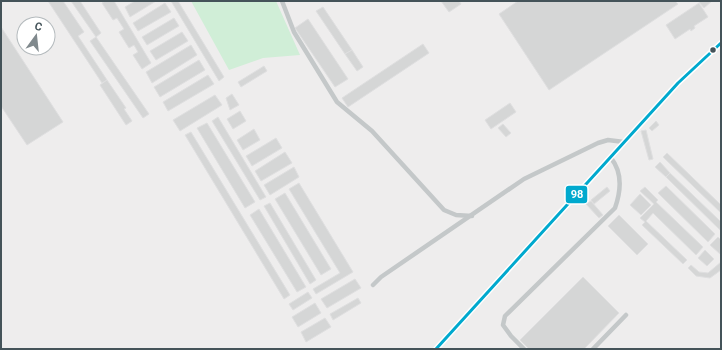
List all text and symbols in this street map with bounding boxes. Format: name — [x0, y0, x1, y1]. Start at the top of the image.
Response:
north arrow — [16, 16, 56, 56]
text: С — [33, 20, 44, 34]
unlabelled marker — [708, 45, 718, 55]
line badge: 98 — [565, 185, 588, 204]
text: 98 — [571, 188, 583, 201]

